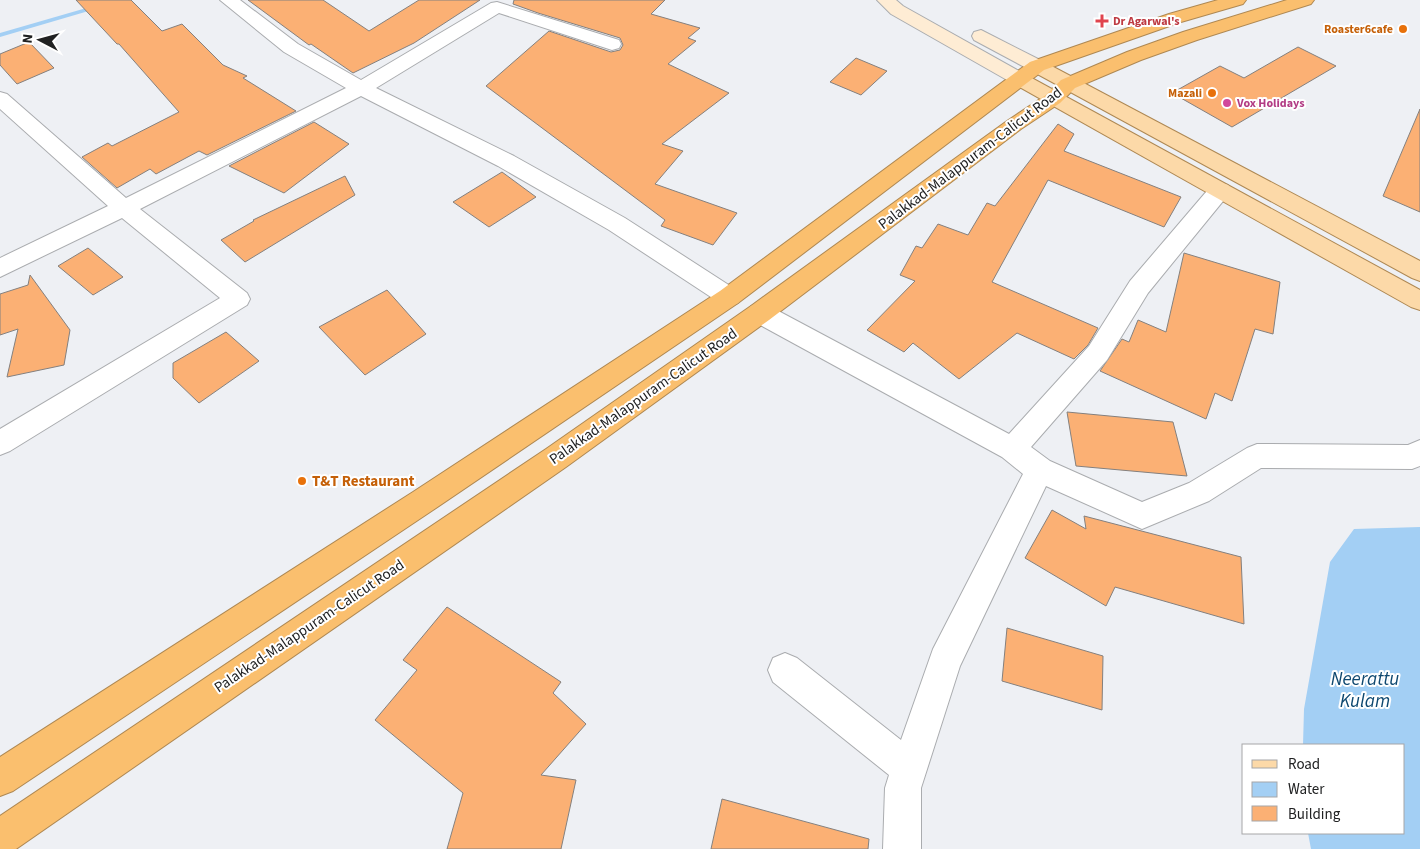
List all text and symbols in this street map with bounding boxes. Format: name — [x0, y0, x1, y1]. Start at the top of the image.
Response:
place label: Dr Agarwal's — [1113, 13, 1180, 30]
marker: Dr Agarwal's — [1095, 14, 1109, 28]
north arrow — [15, 15, 65, 65]
place label: Roaster6cafe — [1324, 21, 1393, 38]
marker: Roaster6cafe — [1397, 23, 1409, 35]
text: N — [18, 33, 38, 44]
street label: Palakkad-Malappuram-Calicut Road — [874, 82, 1067, 235]
place label: Mazali — [1168, 85, 1202, 102]
marker: Mazali — [1206, 87, 1218, 99]
place label: Vox Holidays — [1236, 95, 1305, 112]
marker: Vox Holidays — [1221, 97, 1233, 109]
street label: Palakkad-Malappuram-Calicut Road — [545, 323, 742, 470]
place label: T&T Restaurant — [312, 471, 415, 492]
marker: T&T Restaurant — [296, 475, 308, 487]
street label: Palakkad-Malappuram-Calicut Road — [210, 555, 408, 698]
water label: Neerattu Kulam — [1331, 666, 1399, 715]
legend — [1242, 744, 1405, 834]
text: Road — [1288, 754, 1320, 775]
text: Water — [1288, 779, 1325, 800]
text: Building — [1288, 804, 1341, 825]

